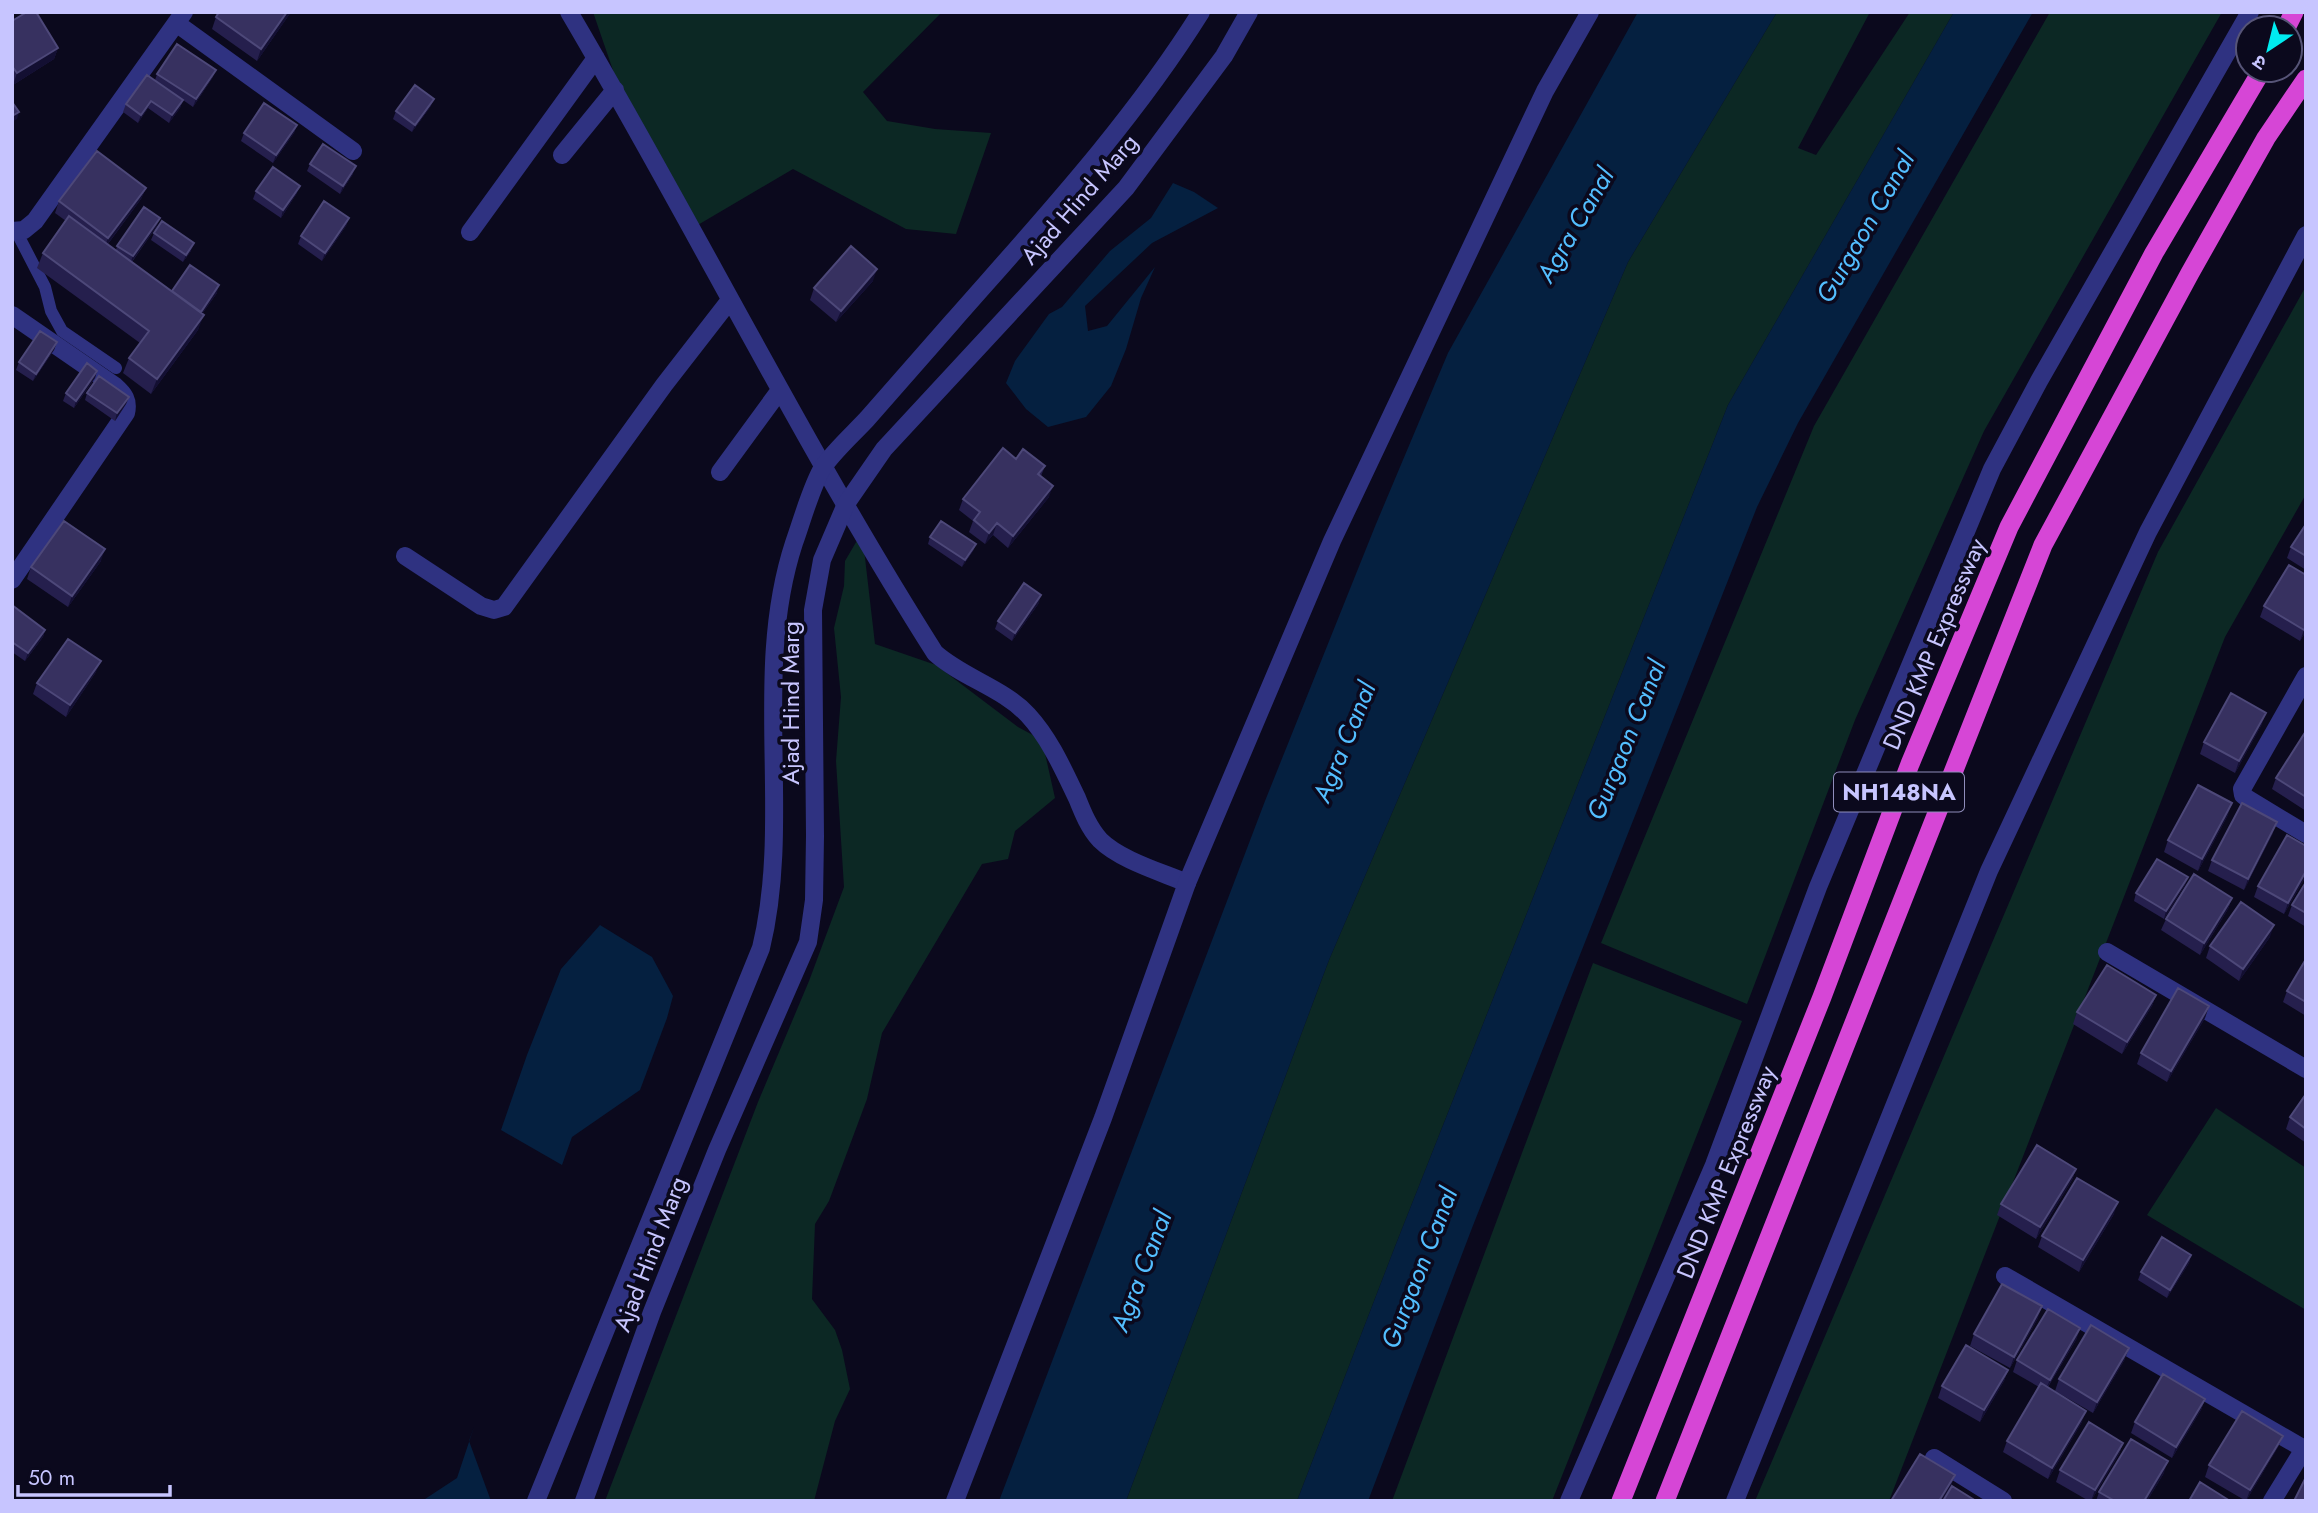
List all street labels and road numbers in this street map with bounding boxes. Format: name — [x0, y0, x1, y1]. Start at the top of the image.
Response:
street label: Ajad Hind Marg — [1012, 126, 1146, 272]
street label: DND KMP Expressway — [1874, 533, 1995, 755]
street label: Ajad Hind Marg — [773, 621, 808, 785]
road number: NH148NA — [1834, 772, 1964, 812]
street label: DND KMP Expressway — [1667, 1060, 1785, 1284]
street label: Ajad Hind Marg — [604, 1171, 696, 1337]

